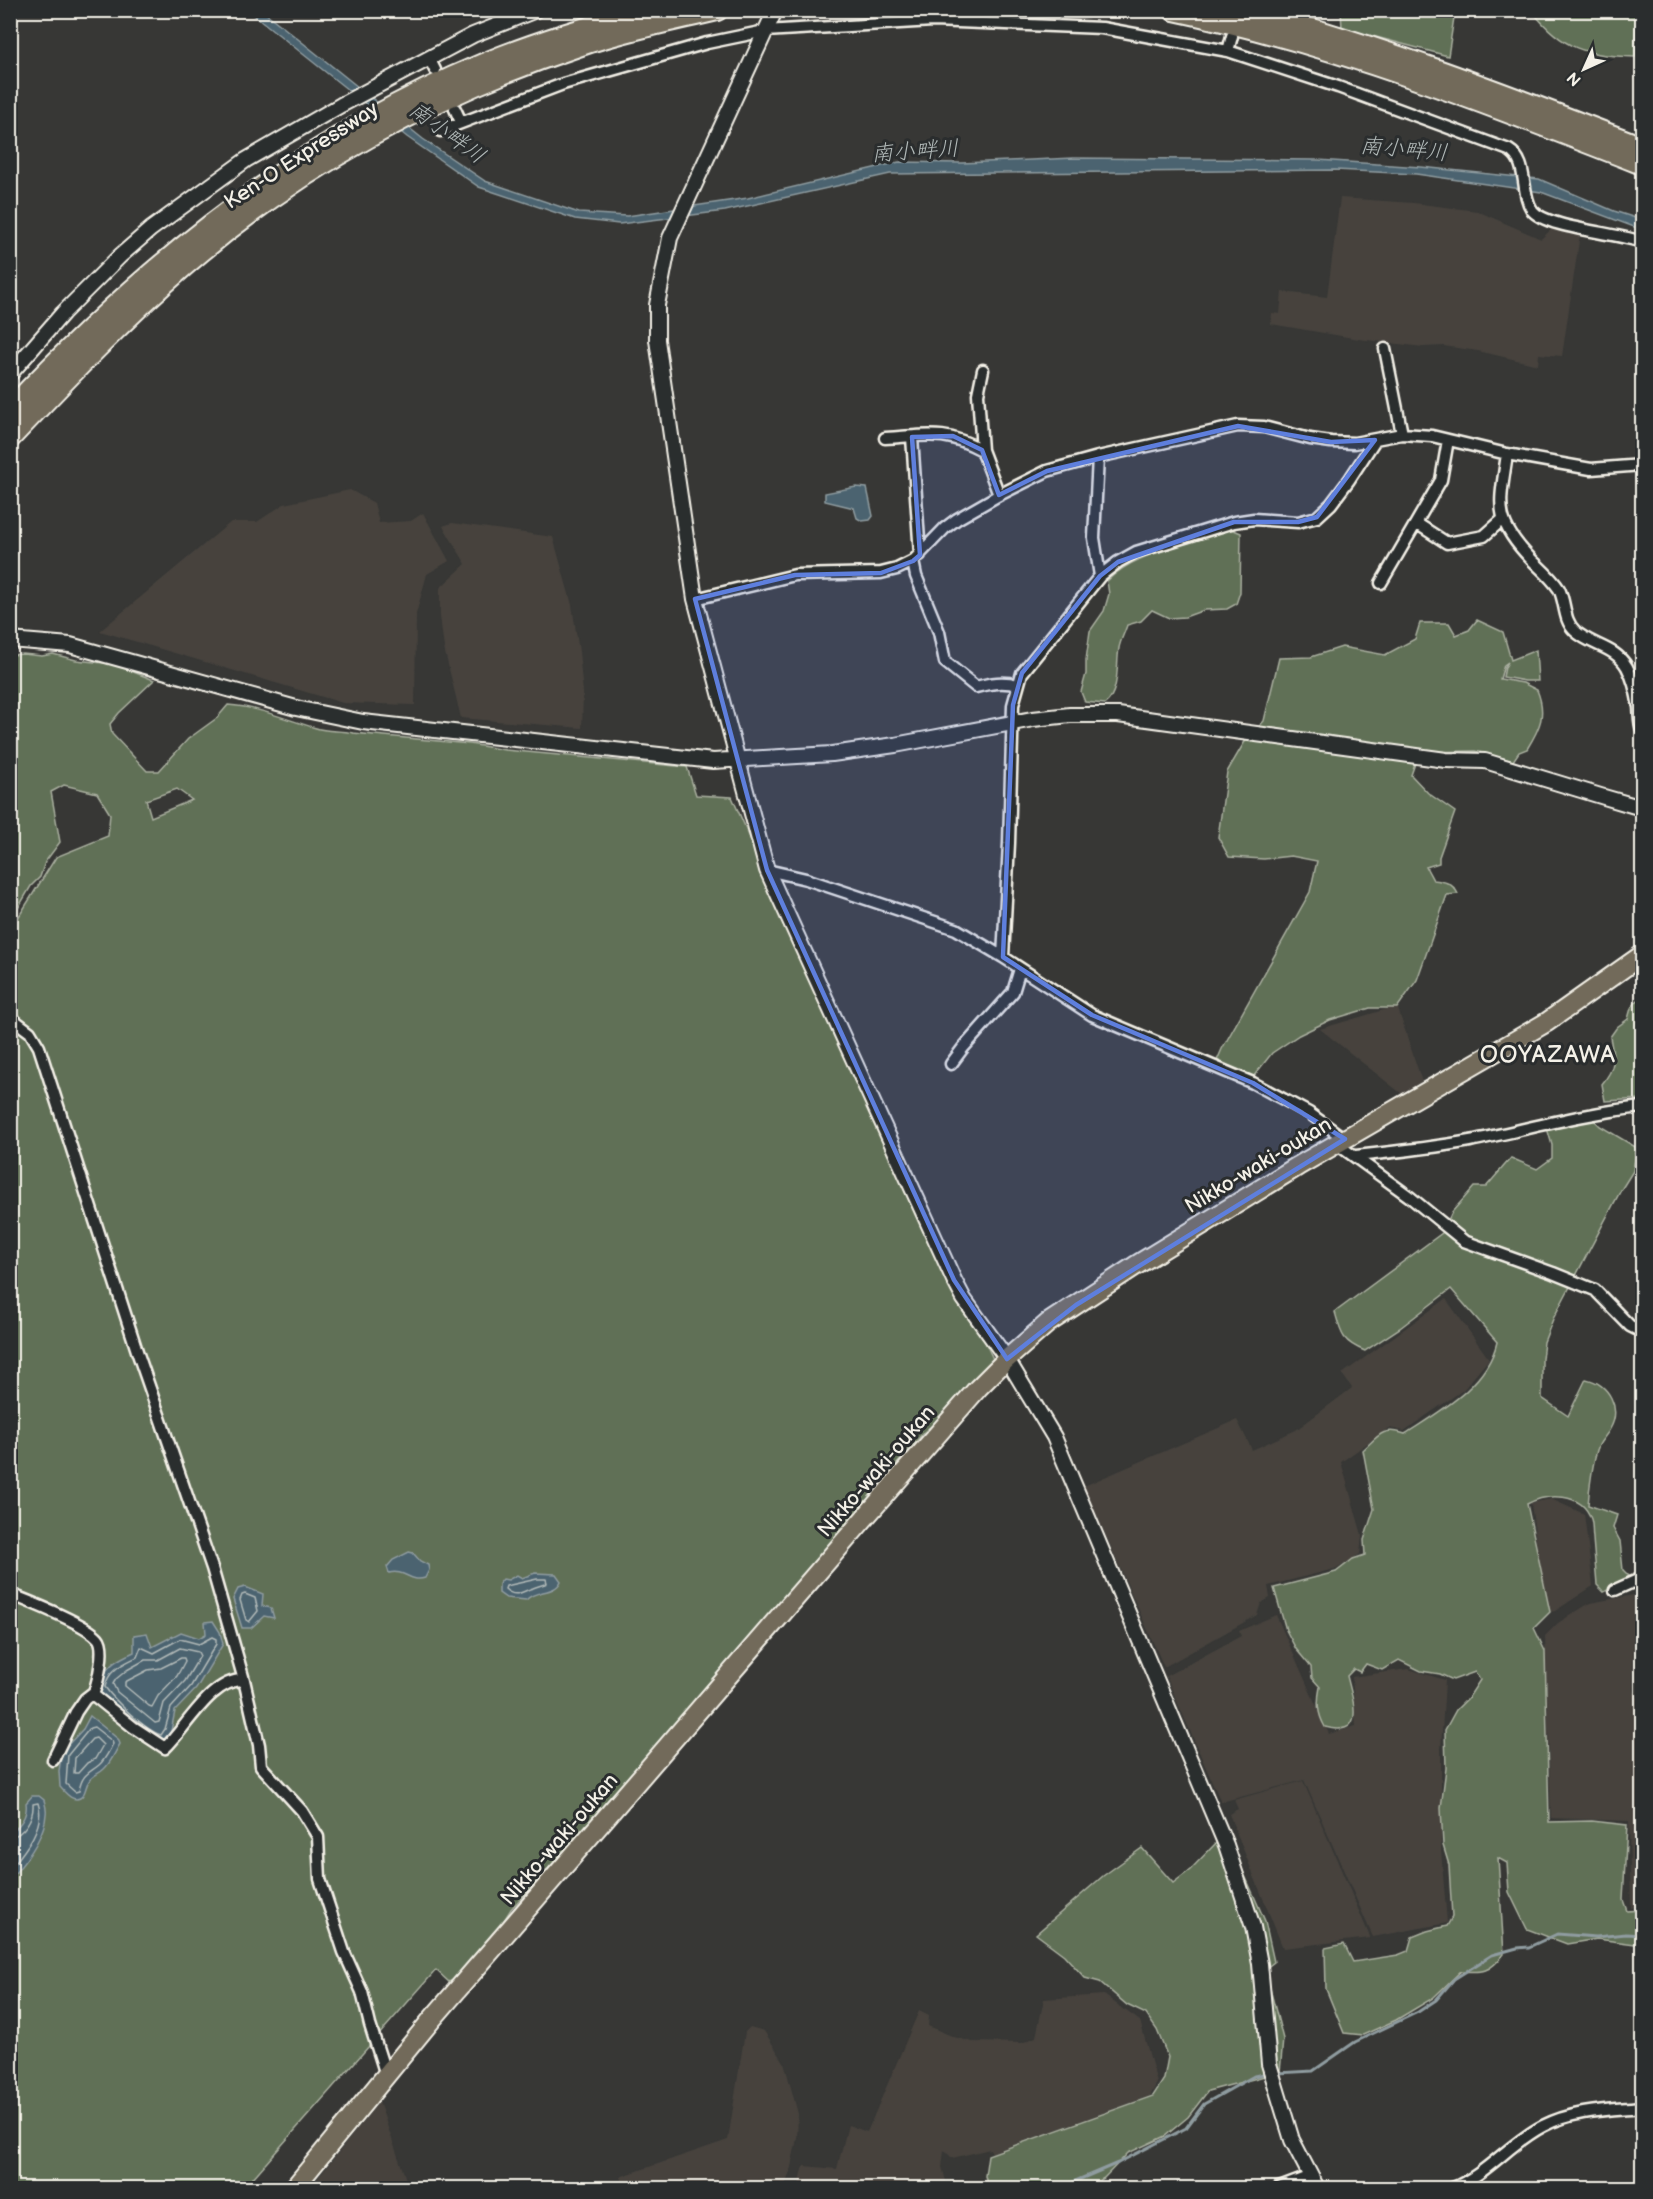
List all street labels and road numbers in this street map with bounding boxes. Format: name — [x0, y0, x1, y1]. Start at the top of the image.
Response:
street label: Ken-O Expressway — [220, 96, 383, 215]
street label: Nikko-waki-oukan — [1181, 1112, 1336, 1219]
street label: Nikko-waki-oukan — [812, 1400, 940, 1542]
street label: Nikko-waki-oukan — [495, 1768, 623, 1910]

